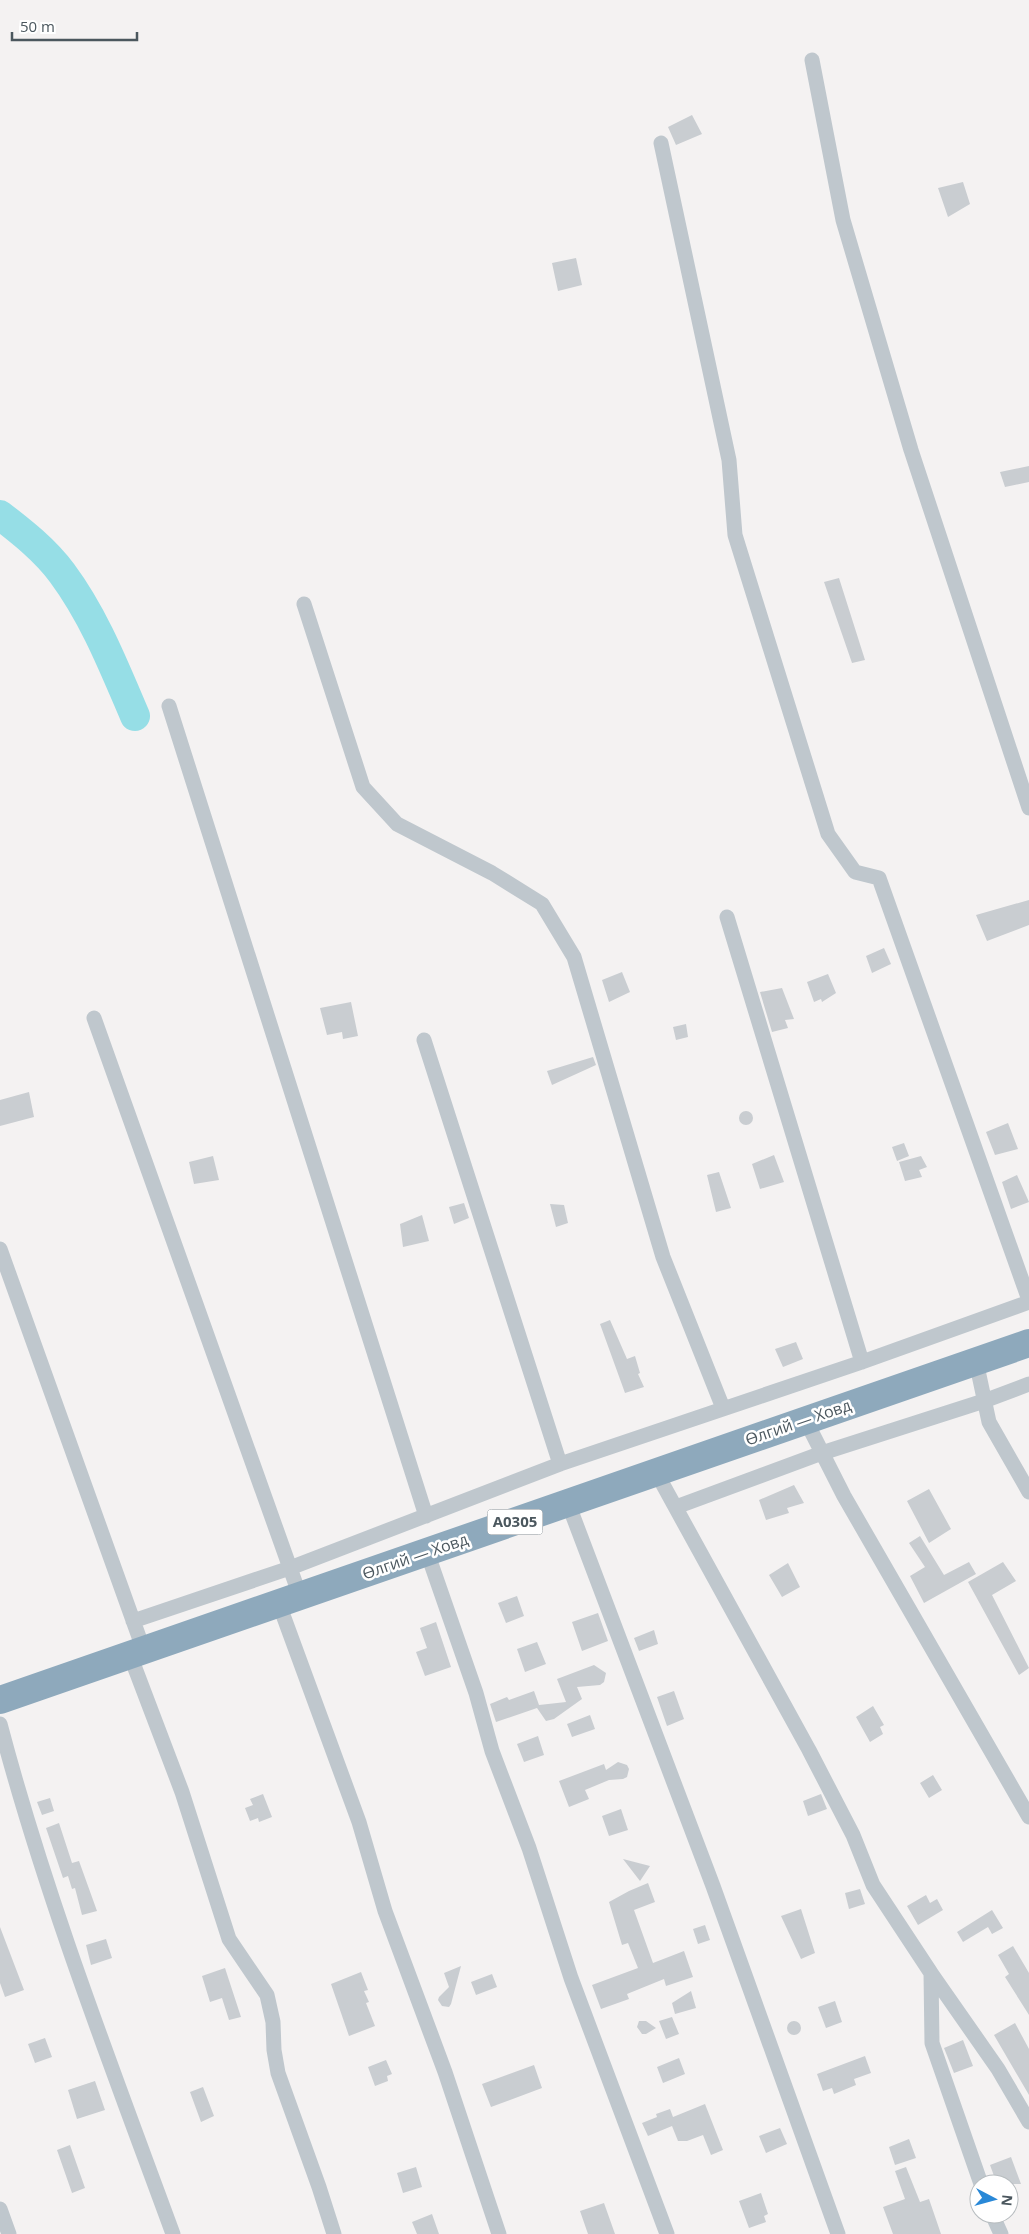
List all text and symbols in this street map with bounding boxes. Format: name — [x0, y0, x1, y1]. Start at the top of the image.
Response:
scale bar — [12, 10, 138, 42]
text: 50 m — [20, 16, 55, 36]
street label: Өлгий — Ховд — [742, 1394, 854, 1450]
road number: A0305 — [488, 1510, 542, 1534]
street label: Өлгий — Ховд — [359, 1528, 471, 1584]
north arrow — [969, 2174, 1019, 2224]
text: N — [997, 2194, 1017, 2207]

